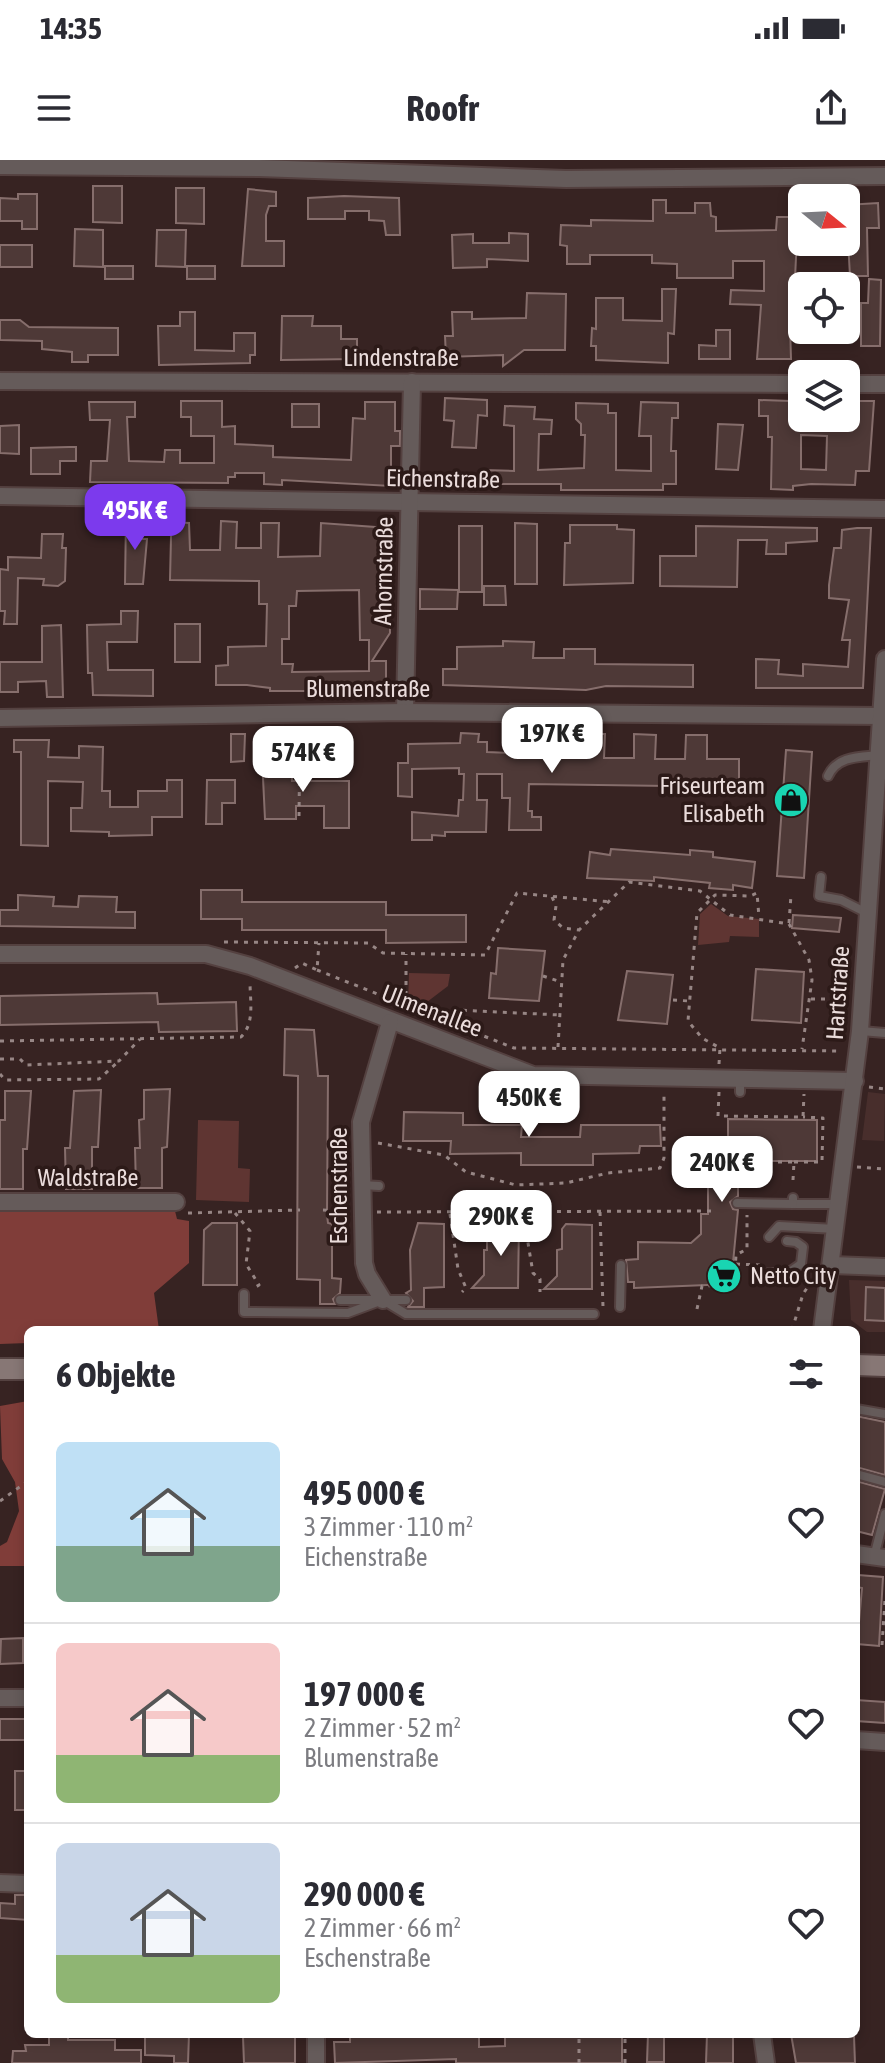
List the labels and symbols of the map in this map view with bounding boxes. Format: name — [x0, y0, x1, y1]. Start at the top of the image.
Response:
north arrow — [788, 184, 860, 256]
street label: Lindenstraße — [343, 344, 459, 371]
street label: Eichenstraße — [386, 464, 500, 493]
pin: 495K € — [70, 484, 200, 552]
street label: Ahornstraße — [369, 516, 398, 626]
street label: Blumenstraße — [306, 675, 430, 702]
pin: 197K € — [487, 707, 617, 775]
pin: 574K € — [238, 726, 368, 794]
place label: Friseurteam Elisabeth — [659, 772, 765, 827]
shop icon: Friseurteam Elisabeth — [772, 781, 810, 819]
street label: Hartstraße — [821, 945, 854, 1041]
street label: Ulmenallee — [378, 979, 486, 1042]
pin: 450K € — [464, 1071, 594, 1139]
street label: Eschenstraße — [325, 1127, 352, 1245]
pin: 240K € — [657, 1136, 787, 1204]
street label: Waldstraße — [38, 1164, 138, 1191]
pin: 290K € — [436, 1190, 566, 1258]
supermarket icon: Netto City — [705, 1257, 743, 1295]
place label: Netto City — [750, 1262, 836, 1289]

